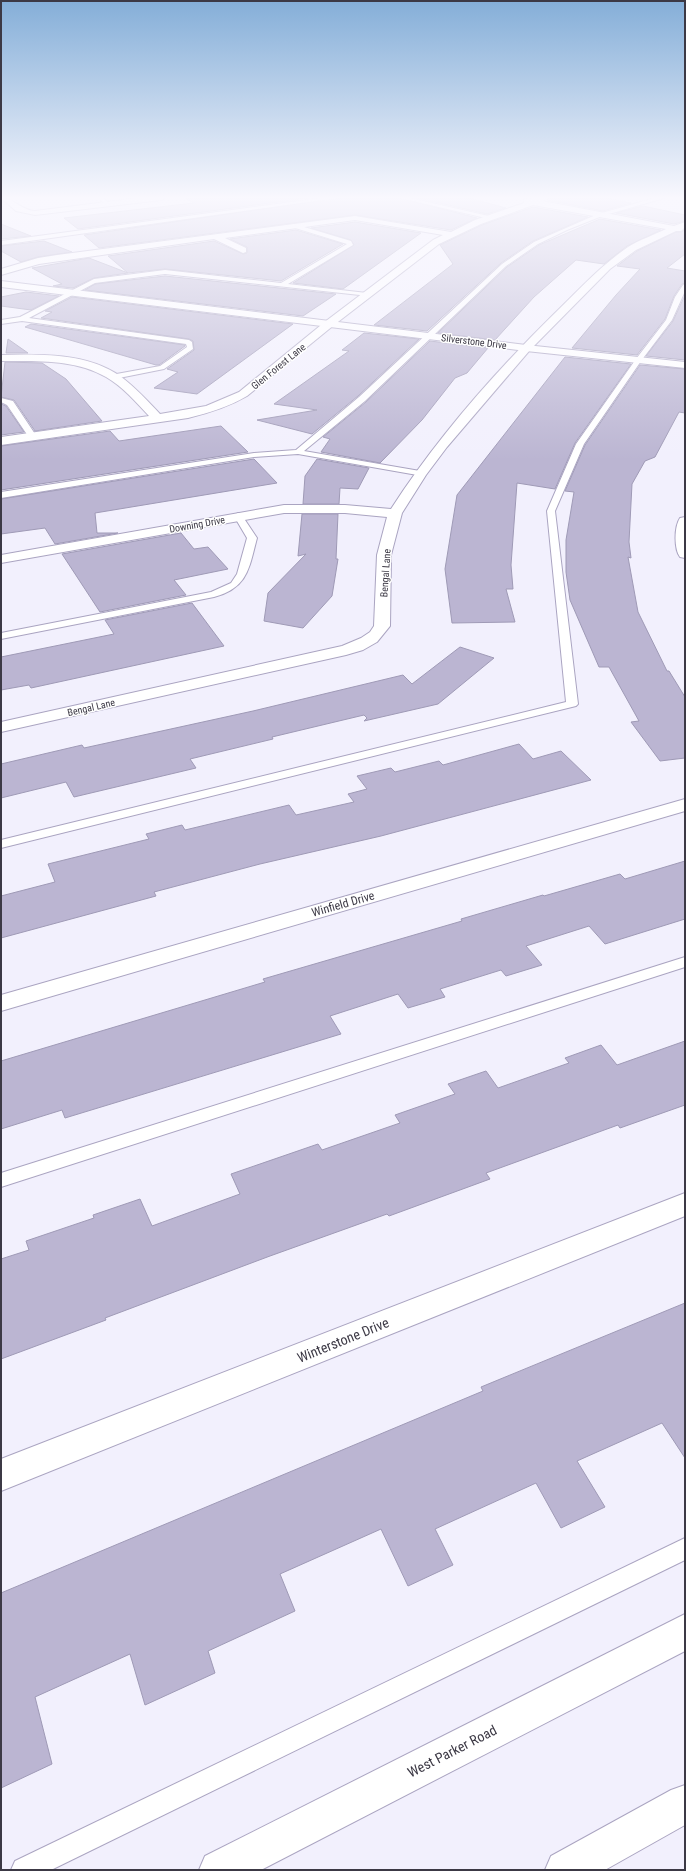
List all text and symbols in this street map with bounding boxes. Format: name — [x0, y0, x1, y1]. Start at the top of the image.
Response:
street label: Silverstone Drive — [441, 332, 508, 351]
street label: Glen Forest Lane — [249, 341, 308, 392]
street label: Downing Drive — [168, 514, 226, 535]
street label: Bengal Lane — [378, 548, 393, 598]
street label: Bengal Lane — [66, 697, 116, 718]
street label: Winfield Drive — [310, 888, 376, 920]
street label: Winterstone Drive — [295, 1314, 392, 1366]
street label: West Parker Road — [405, 1722, 499, 1780]

